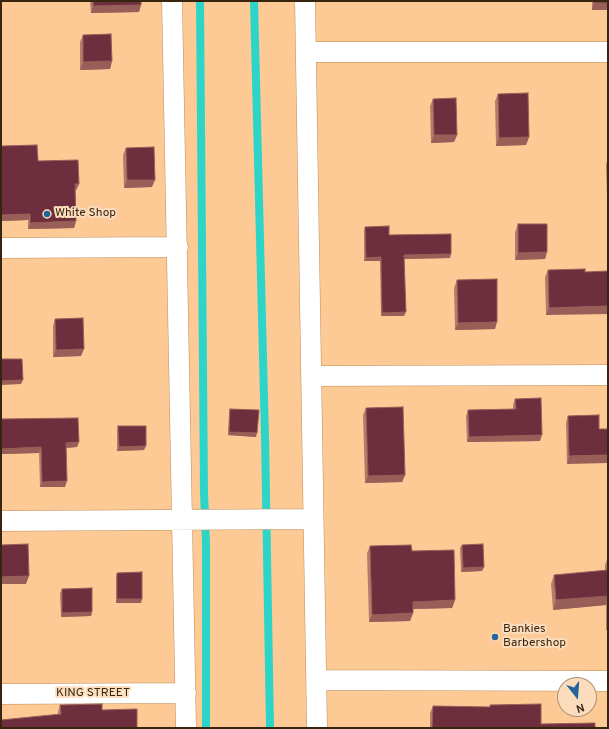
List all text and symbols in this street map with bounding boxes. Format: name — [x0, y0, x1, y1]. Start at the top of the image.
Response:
place label: White Shop — [55, 207, 116, 221]
marker: White Shop — [42, 209, 52, 219]
place label: Bankies Barbershop — [503, 623, 566, 651]
marker: Bankies Barbershop — [490, 632, 500, 642]
north arrow — [557, 677, 597, 717]
street label: KING STREET — [56, 687, 130, 701]
text: N — [574, 700, 586, 715]

